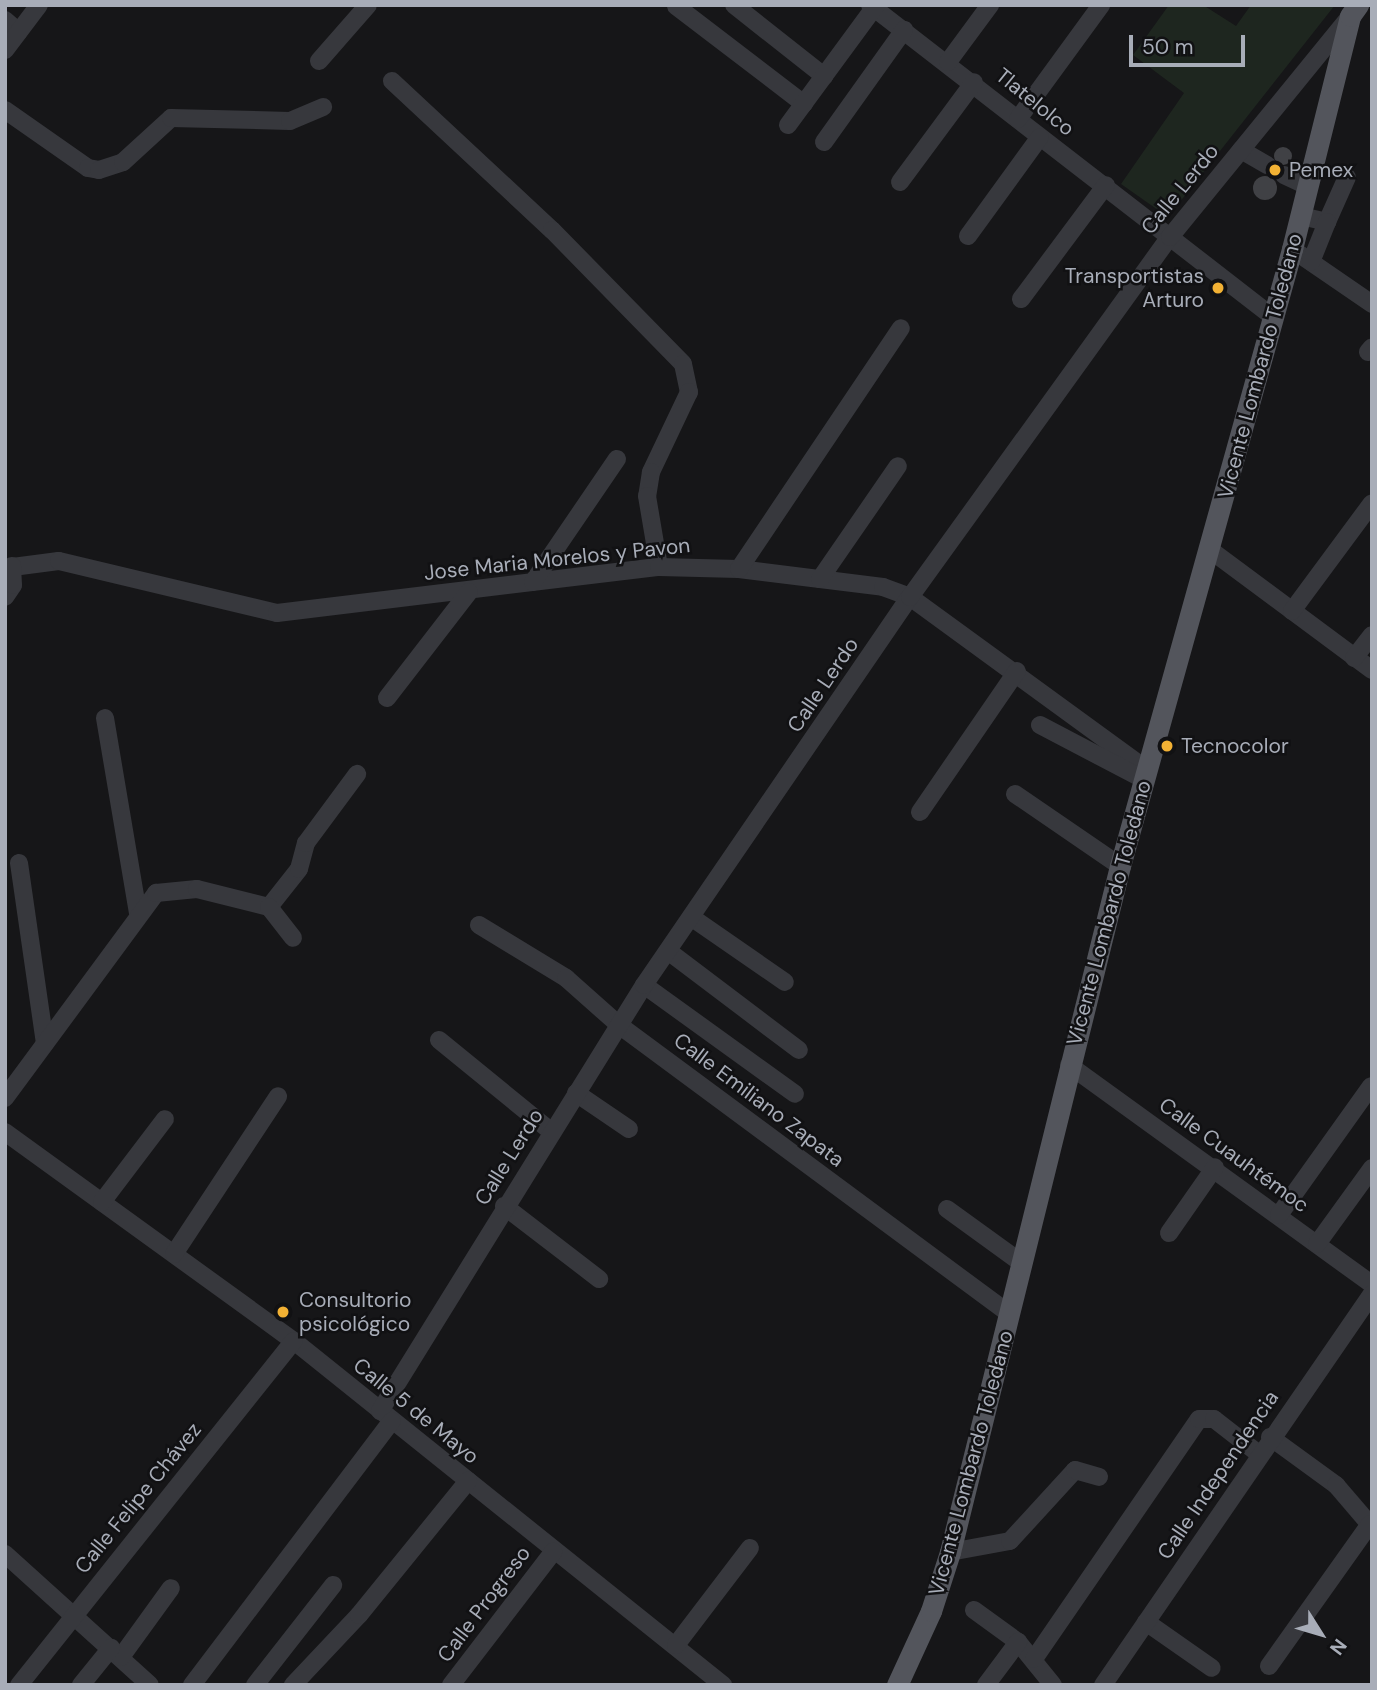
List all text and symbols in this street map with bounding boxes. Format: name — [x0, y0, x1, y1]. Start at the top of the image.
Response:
scale bar — [1132, 21, 1248, 65]
text: 50 m — [1142, 33, 1193, 61]
street label: Tlatelolco — [991, 63, 1079, 141]
street label: Calle Lerdo — [1136, 139, 1224, 239]
place label: Pemex — [1289, 157, 1353, 183]
marker: Pemex — [1267, 162, 1283, 178]
street label: Vicente Lombardo Toledano — [1212, 231, 1308, 501]
place label: Transportistas Arturo — [1065, 263, 1204, 313]
marker: Transportistas Arturo — [1210, 280, 1226, 296]
street label: Jose Maria Morelos y Pavon — [423, 532, 691, 586]
street label: Calle Lerdo — [782, 633, 864, 737]
place label: Tecnocolor — [1181, 733, 1289, 759]
marker: Tecnocolor — [1159, 738, 1175, 754]
street label: Vicente Lombardo Toledano — [1061, 778, 1157, 1048]
street label: Calle Emiliano Zapata — [669, 1028, 849, 1172]
street label: Calle Cuauhtémoc — [1154, 1092, 1314, 1218]
street label: Calle Lerdo — [469, 1104, 549, 1210]
place label: Consultorio psicológico — [299, 1287, 411, 1337]
marker: Consultorio psicológico — [273, 1302, 293, 1322]
street label: Vicente Lombardo Toledano — [923, 1328, 1019, 1598]
street label: Calle 5 de Mayo — [348, 1353, 484, 1469]
street label: Calle Independencia — [1152, 1386, 1284, 1564]
street label: Calle Felipe Chávez — [69, 1418, 207, 1578]
street label: Calle Progreso — [432, 1541, 536, 1667]
north arrow — [1286, 1599, 1356, 1669]
text: N — [1324, 1634, 1352, 1660]

